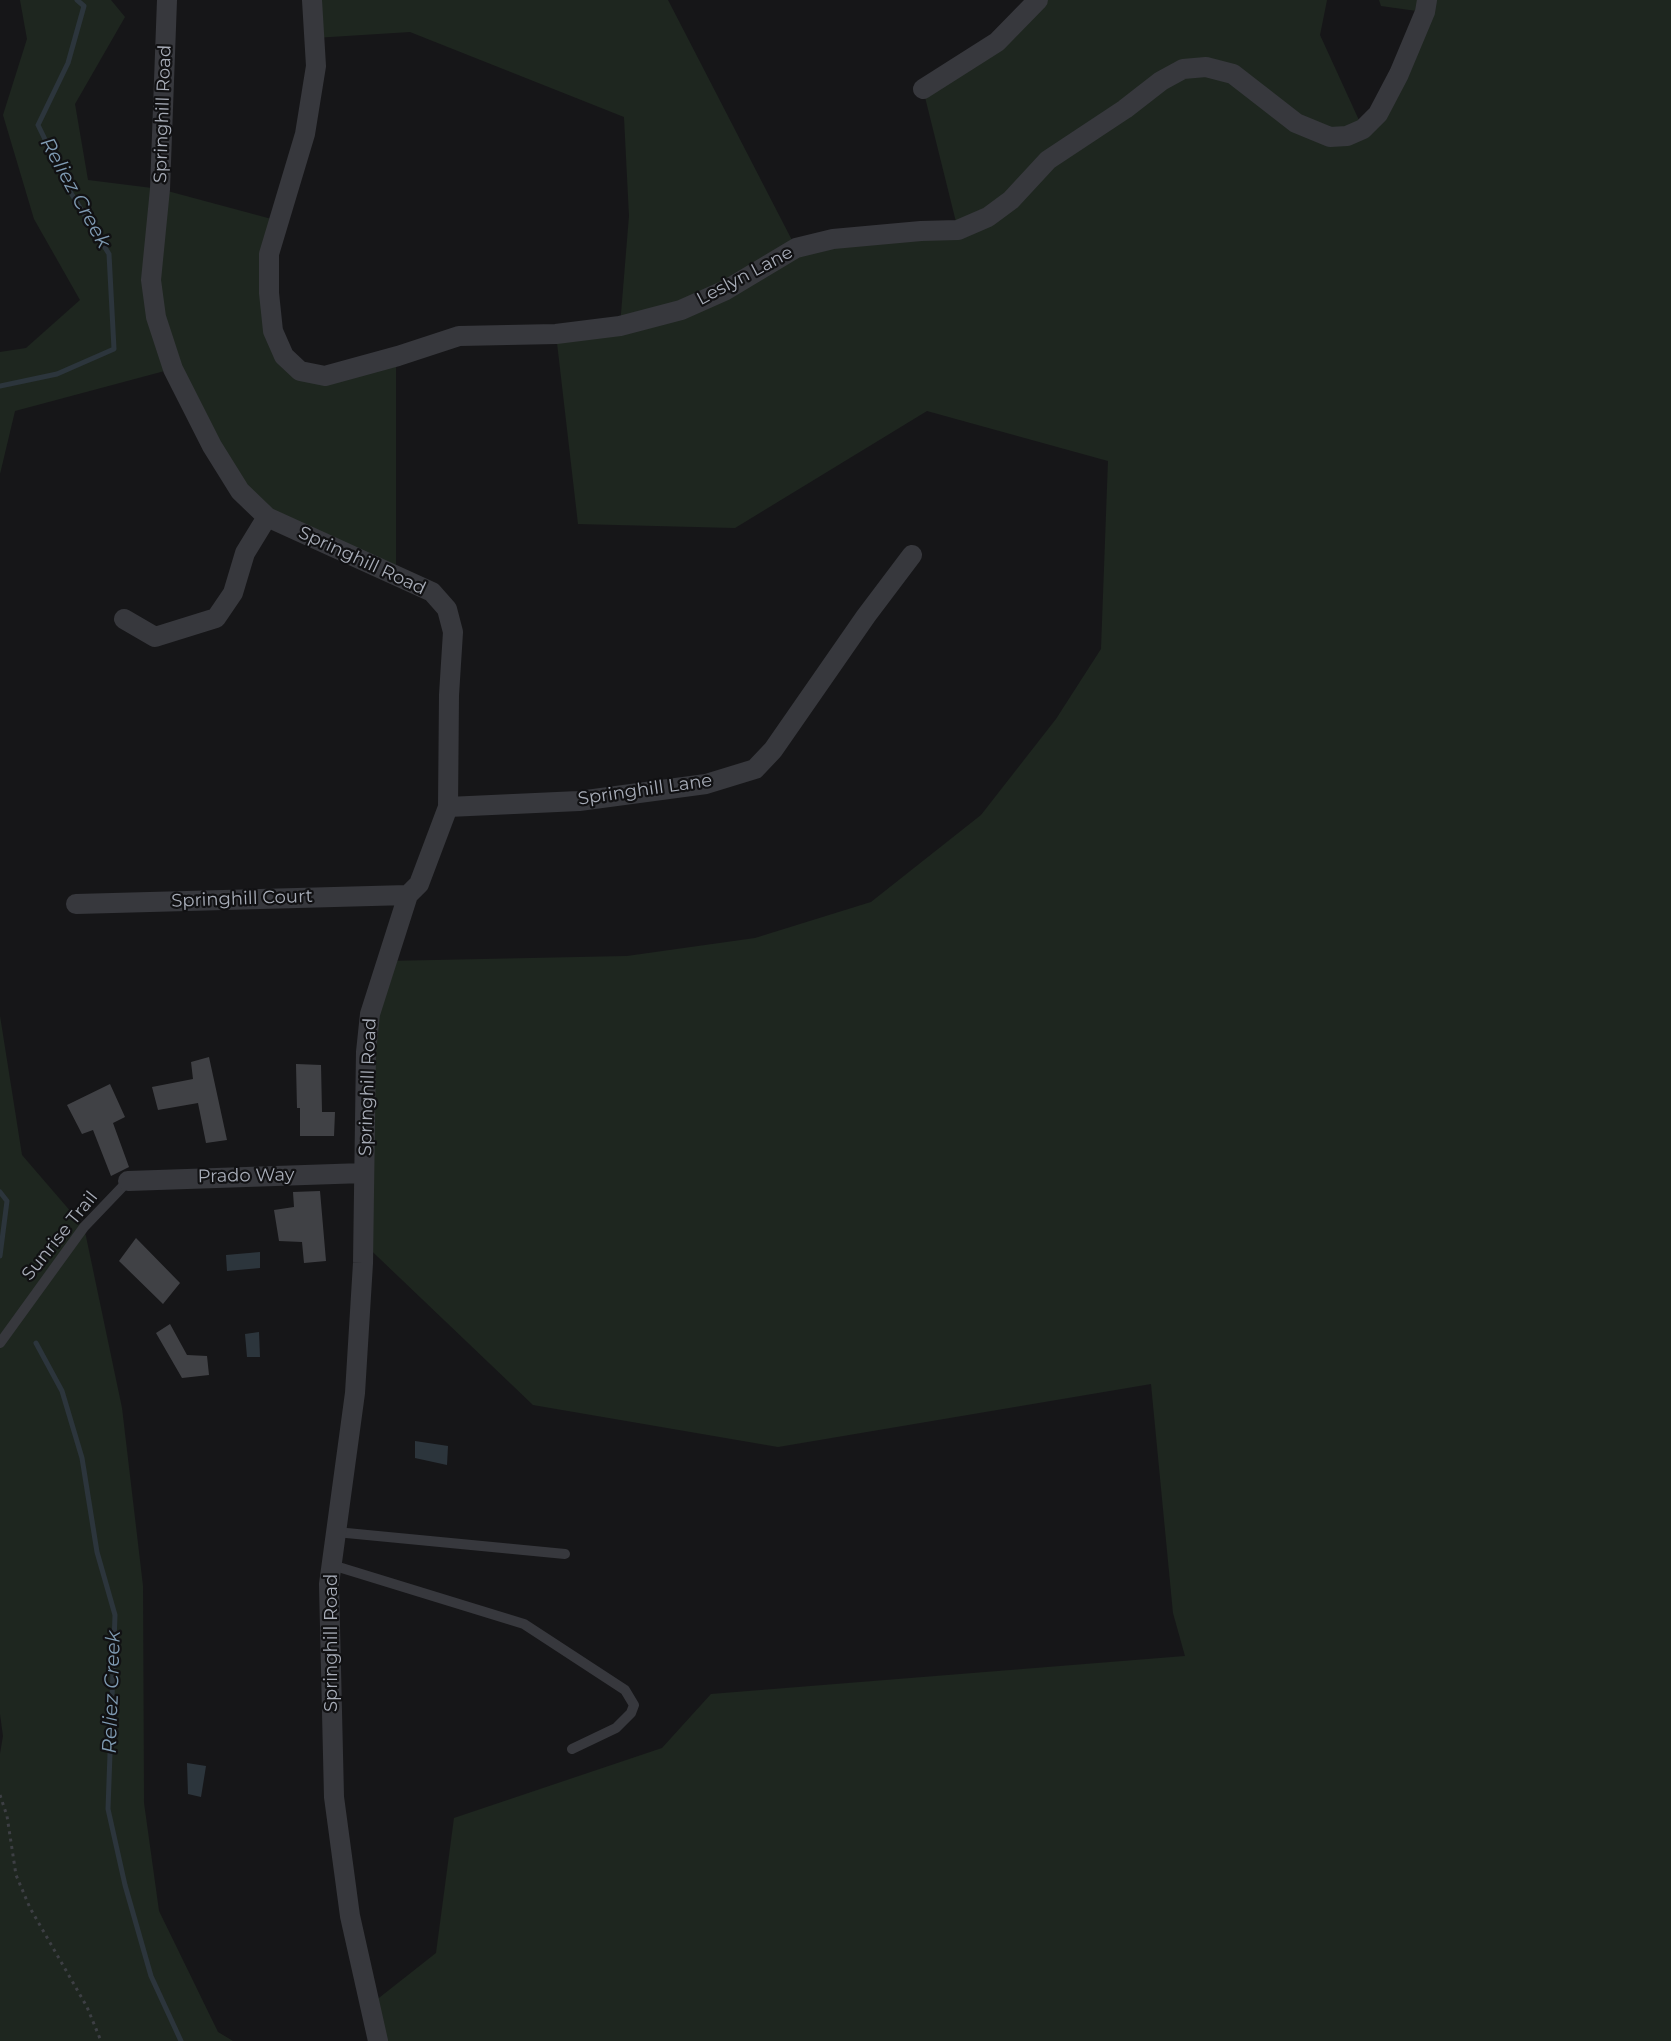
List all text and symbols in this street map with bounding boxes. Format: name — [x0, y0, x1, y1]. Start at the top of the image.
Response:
street label: Springhill Road — [150, 45, 176, 183]
water label: Reliez Creek — [35, 133, 115, 253]
street label: Leslyn Lane — [693, 242, 797, 310]
street label: Springhill Road — [295, 522, 429, 600]
street label: Springhill Lane — [576, 770, 714, 810]
street label: Springhill Court — [171, 886, 313, 912]
street label: Springhill Road — [355, 1018, 381, 1156]
street label: Prado Way — [197, 1164, 295, 1188]
street label: Sunrise Trail — [17, 1187, 103, 1285]
street label: Springhill Road — [321, 1574, 343, 1712]
water label: Reliez Creek — [98, 1630, 126, 1754]

